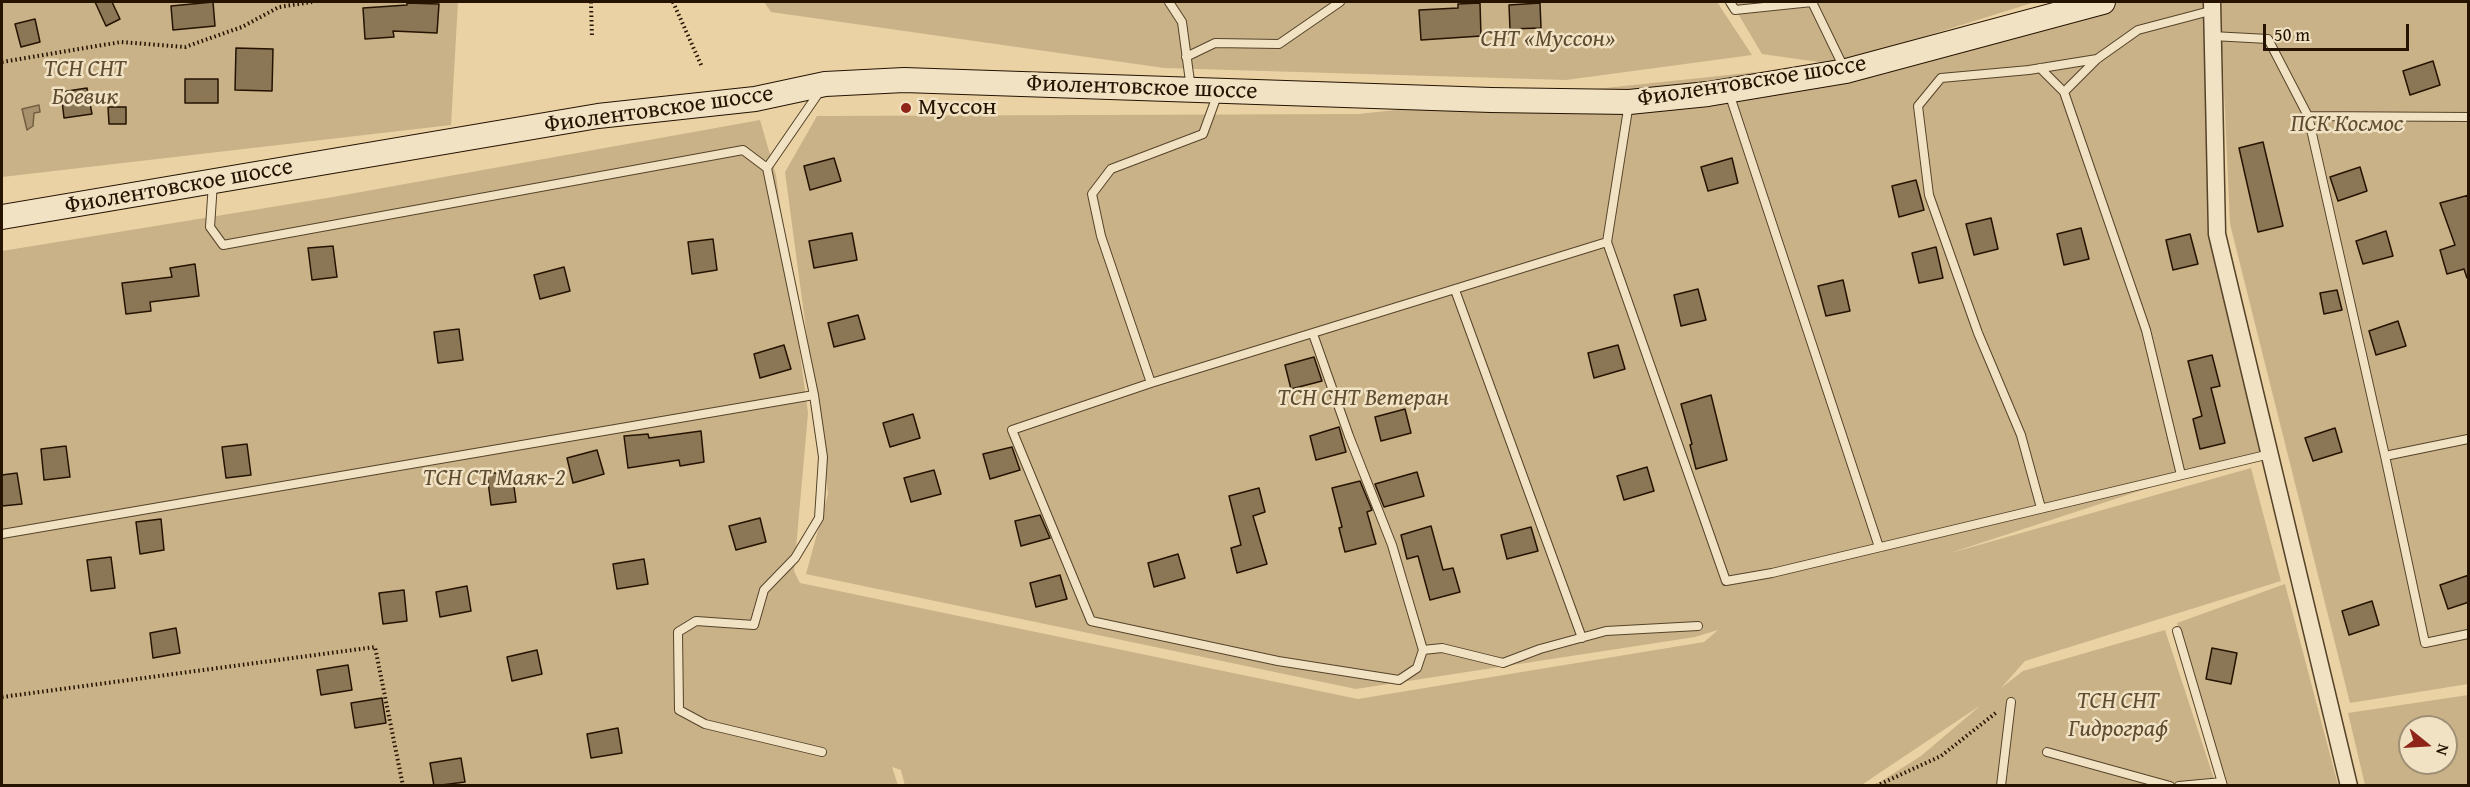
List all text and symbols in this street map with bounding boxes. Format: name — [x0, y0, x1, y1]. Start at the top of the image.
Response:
scale bar — [2266, 12, 2412, 50]
text: 50 m — [2274, 21, 2310, 48]
park label: СНТ «Муссон» — [1481, 26, 1615, 54]
street label: Фиолентовское шоссе — [1636, 50, 1868, 114]
park label: ТСН СНТ Боевик — [44, 56, 126, 112]
street label: Фиолентовское шоссе — [1026, 70, 1258, 106]
street label: Фиолентовское шоссе — [543, 80, 775, 140]
place label: Муссон — [918, 94, 997, 122]
marker: Муссон — [899, 101, 913, 115]
park label: ПСК Космос — [2291, 111, 2403, 139]
street label: Фиолентовское шоссе — [63, 153, 295, 221]
park label: ТСН СНТ Ветеран — [1277, 385, 1449, 413]
park label: ТСН СТ Маяк-2 — [423, 465, 565, 493]
park label: ТСН СНТ Гидрограф — [2068, 688, 2168, 744]
north arrow — [2398, 715, 2458, 775]
text: N — [2430, 741, 2456, 759]

